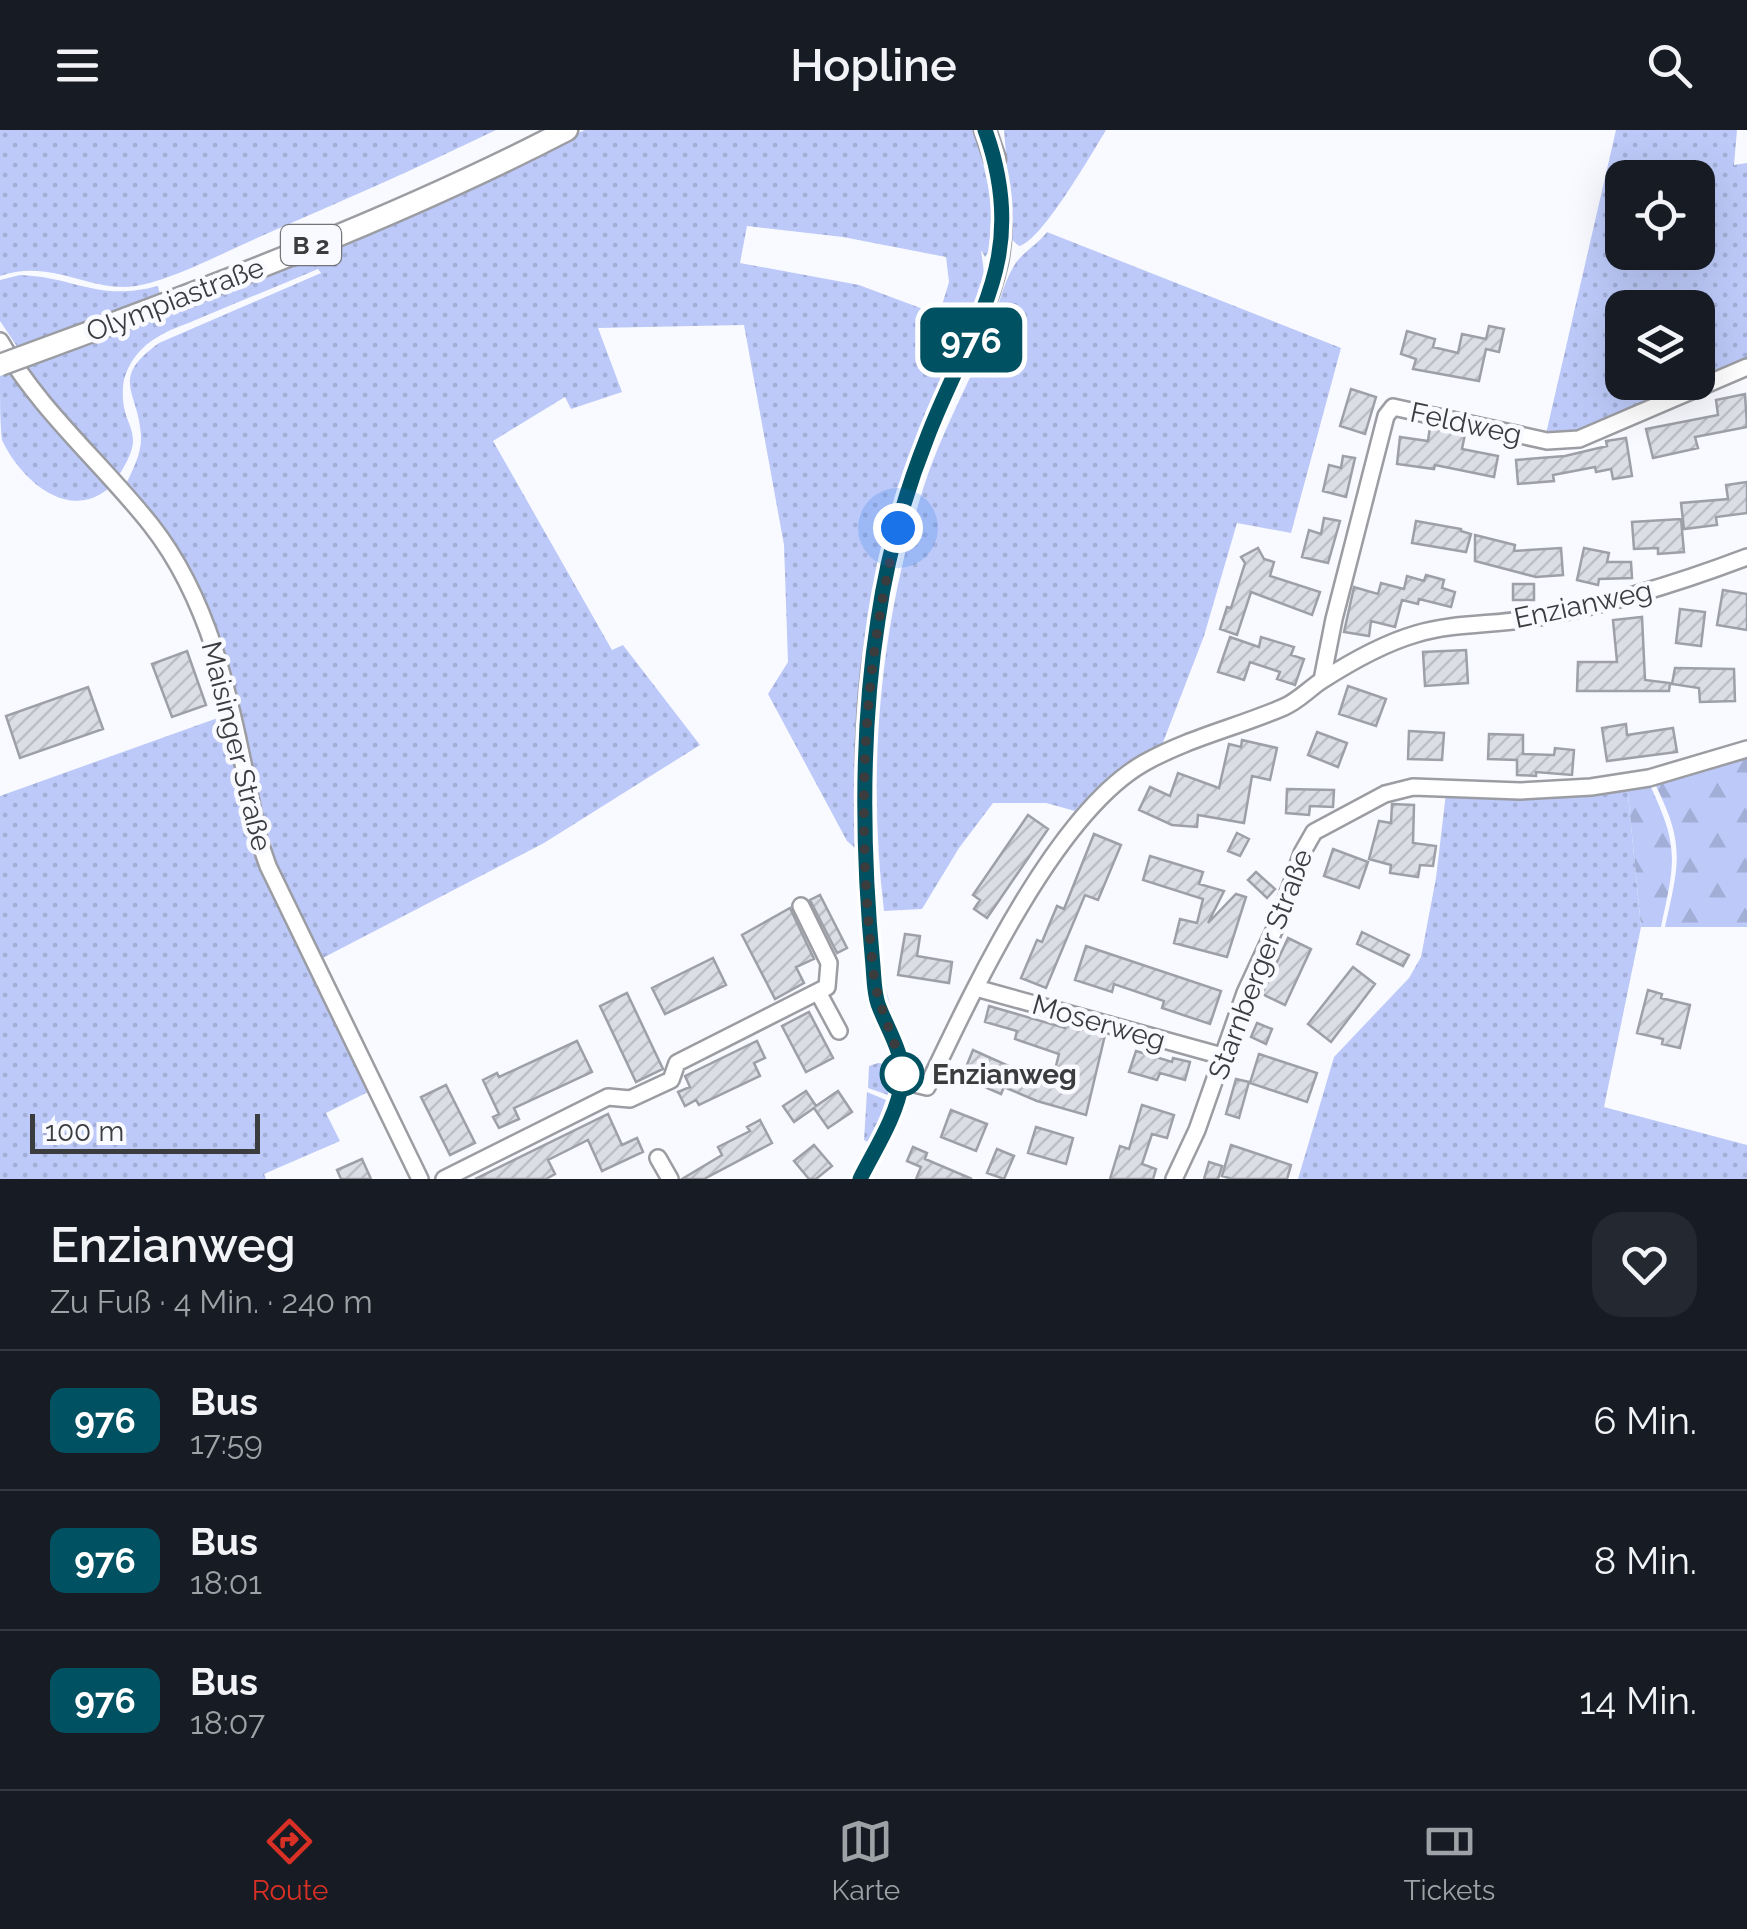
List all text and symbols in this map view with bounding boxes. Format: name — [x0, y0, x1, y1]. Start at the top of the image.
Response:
icon: menu — [50, 38, 105, 93]
icon: search — [1642, 38, 1697, 93]
text: Hopline — [790, 39, 957, 92]
map controls — [1605, 160, 1715, 400]
button: locate — [1605, 160, 1715, 270]
road number: B 2 — [281, 225, 341, 265]
street label: Olympiastraße — [82, 250, 269, 348]
button: layers — [1605, 290, 1715, 400]
line badge: 976 — [914, 308, 1028, 372]
text: 976 — [940, 320, 1002, 361]
street label: Feldweg — [1407, 396, 1525, 451]
your location — [873, 503, 923, 553]
street label: Enzianweg — [1511, 574, 1655, 635]
street label: Maisinger Straße — [195, 638, 279, 854]
street label: Starnberger Straße — [1201, 844, 1320, 1084]
street label: Moserweg — [1029, 988, 1169, 1057]
marker: Enzianweg — [881, 1053, 923, 1095]
place label: Enzianweg — [932, 1058, 1077, 1091]
scale bar — [30, 1109, 260, 1154]
text: 100 m — [45, 1115, 124, 1148]
button: heart — [1592, 1212, 1697, 1317]
text: Enzianweg — [50, 1217, 296, 1273]
text: Zu Fuß · 4 Min. · 240 m — [50, 1283, 373, 1320]
text: Bus — [190, 1379, 258, 1424]
text: 6 Min. — [1593, 1398, 1697, 1443]
text: 976 — [74, 1400, 136, 1441]
text: 17:59 — [190, 1424, 263, 1461]
text: Bus — [190, 1519, 258, 1564]
text: 8 Min. — [1594, 1538, 1697, 1583]
text: 976 — [74, 1540, 136, 1581]
text: 18:01 — [190, 1564, 262, 1601]
text: Bus — [190, 1659, 258, 1704]
text: 14 Min. — [1579, 1678, 1697, 1723]
text: 976 — [74, 1680, 136, 1721]
text: 18:07 — [190, 1704, 265, 1741]
tab: Route — [252, 1814, 328, 1907]
tab: Karte — [832, 1814, 900, 1907]
tab: Tickets — [1403, 1814, 1495, 1907]

